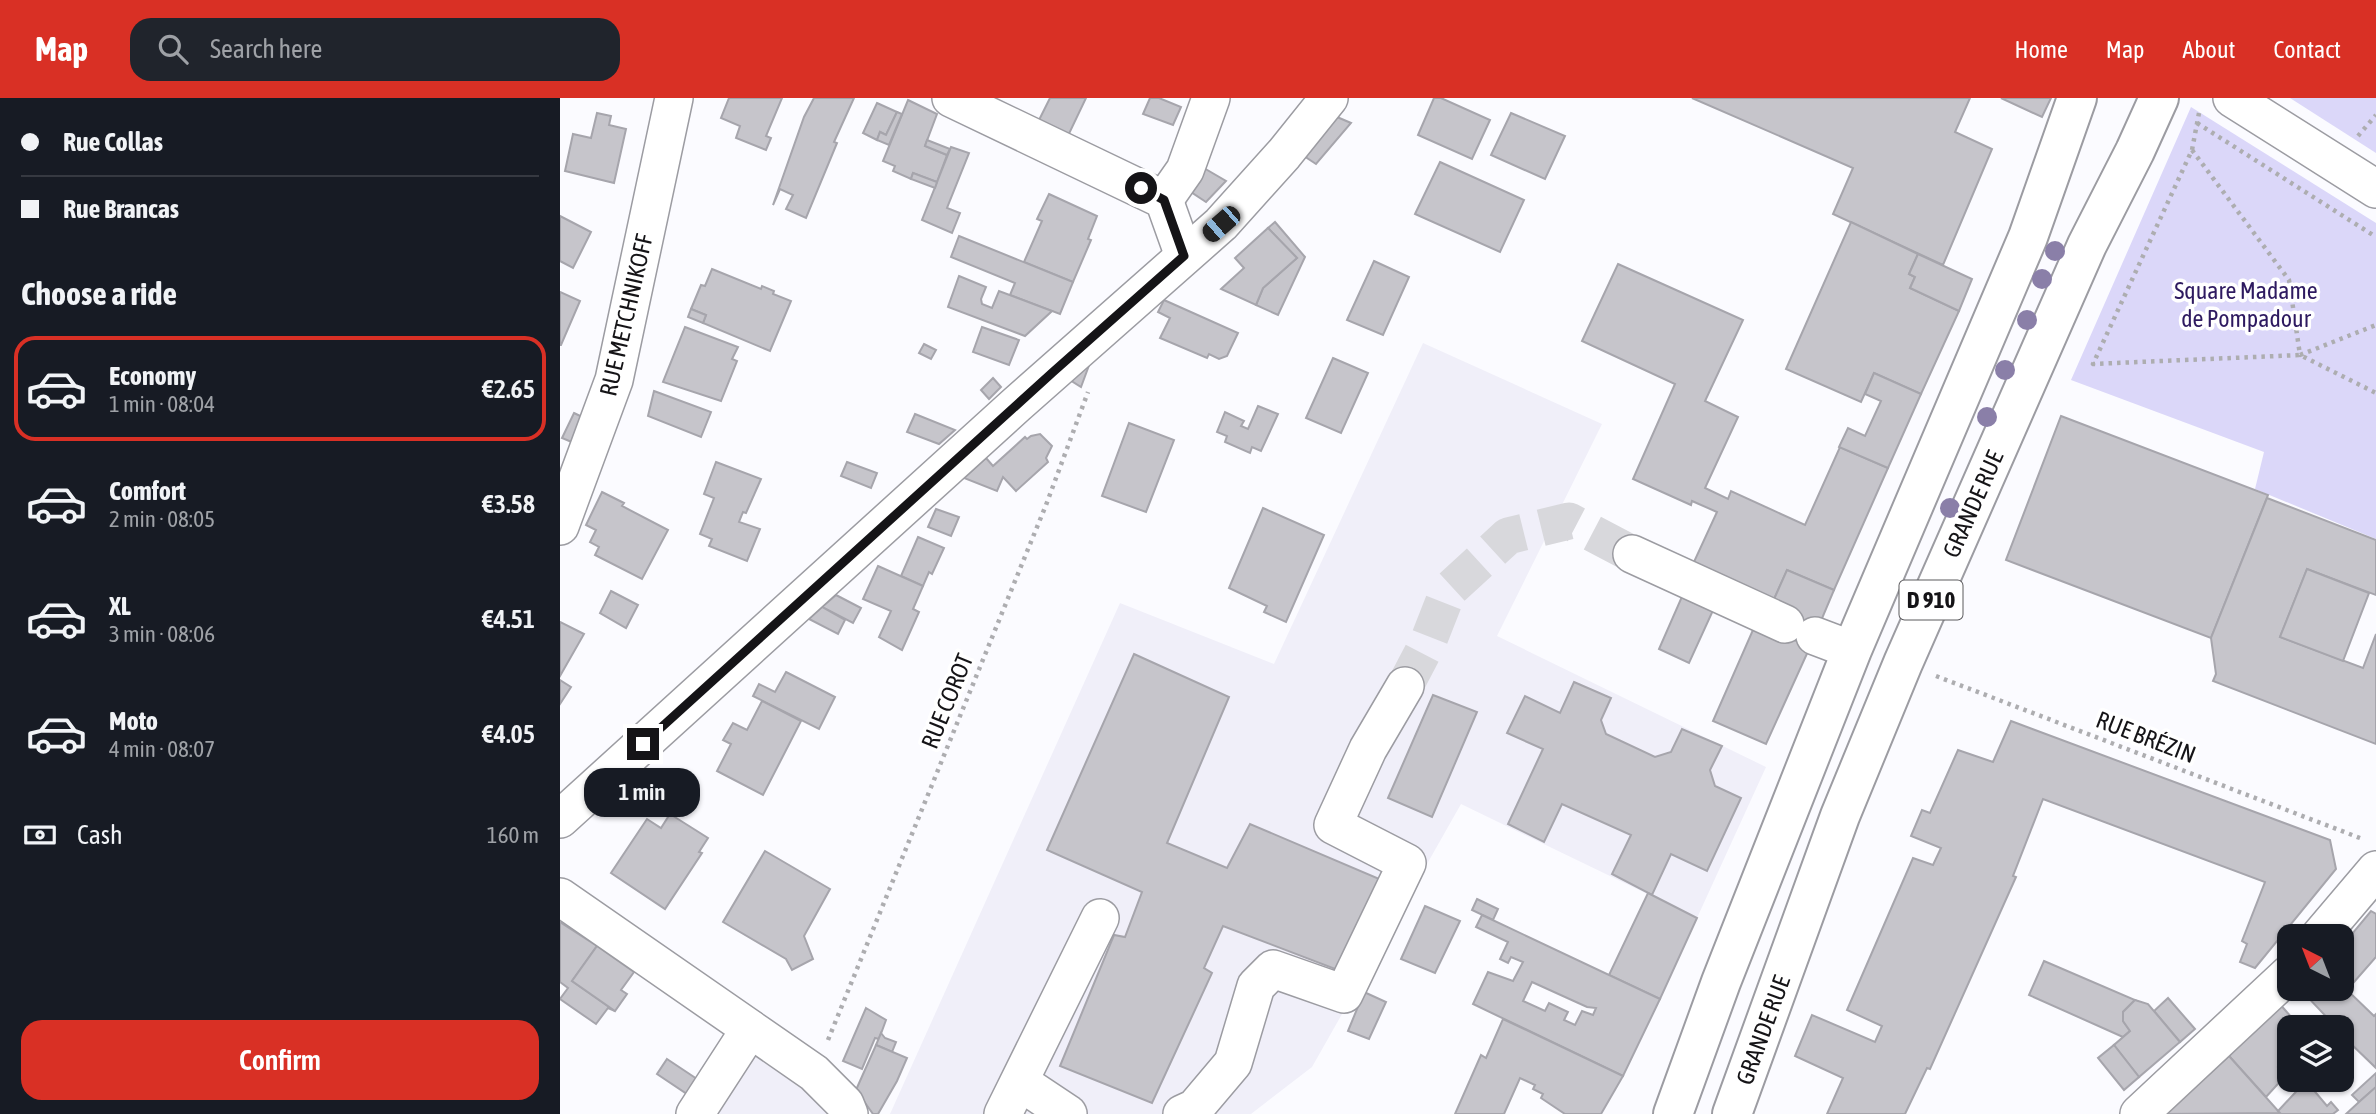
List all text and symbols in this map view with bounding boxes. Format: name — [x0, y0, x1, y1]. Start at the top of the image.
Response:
search box — [130, 18, 620, 81]
text: Map — [35, 30, 88, 68]
icon: search — [154, 30, 192, 68]
text: Search here — [210, 34, 322, 64]
text: Home — [2014, 36, 2068, 63]
text: Map — [2106, 36, 2144, 63]
text: About — [2182, 36, 2235, 63]
text: Contact — [2273, 36, 2341, 63]
text: Rue Collas — [63, 127, 163, 157]
route start — [1125, 172, 1157, 204]
text: Rue Brancas — [63, 194, 179, 224]
car — [1199, 202, 1244, 246]
street label: RUE METCHNIKOFF — [594, 231, 658, 399]
text: Choose a ride — [21, 275, 177, 312]
park label: Square Madame de Pompadour — [2174, 277, 2318, 332]
icon: car — [25, 357, 88, 420]
text: Economy — [109, 361, 196, 391]
text: €2.65 — [482, 374, 535, 404]
text: 1 min · 08:04 — [109, 391, 215, 417]
street label: GRANDE RUE — [1937, 446, 2009, 562]
icon: car — [25, 472, 88, 535]
text: Comfort — [109, 476, 186, 506]
text: €3.58 — [482, 489, 535, 519]
text: 2 min · 08:05 — [109, 506, 215, 532]
road number: D 910 — [1900, 580, 1962, 620]
icon: car — [25, 587, 88, 650]
text: XL — [109, 591, 131, 621]
text: €4.51 — [482, 604, 535, 634]
text: 3 min · 08:06 — [109, 621, 215, 647]
street label: RUE COROT — [916, 649, 978, 752]
icon: car — [25, 702, 88, 765]
text: Moto — [109, 706, 158, 736]
street label: RUE BRÉZIN — [2092, 706, 2200, 768]
text: €4.05 — [482, 719, 535, 749]
route end — [627, 728, 659, 760]
text: 4 min · 08:07 — [109, 736, 215, 762]
callout: 1 min — [585, 768, 701, 818]
text: 1 min — [619, 779, 665, 805]
icon: cash — [21, 816, 59, 854]
text: Cash — [77, 820, 123, 850]
text: 160 m — [487, 822, 539, 848]
north arrow — [2277, 924, 2354, 1001]
map controls — [2277, 924, 2354, 1092]
street label: GRANDE RUE — [1731, 972, 1795, 1088]
button: layers — [2277, 1015, 2354, 1092]
button: Confirm — [21, 1020, 539, 1100]

